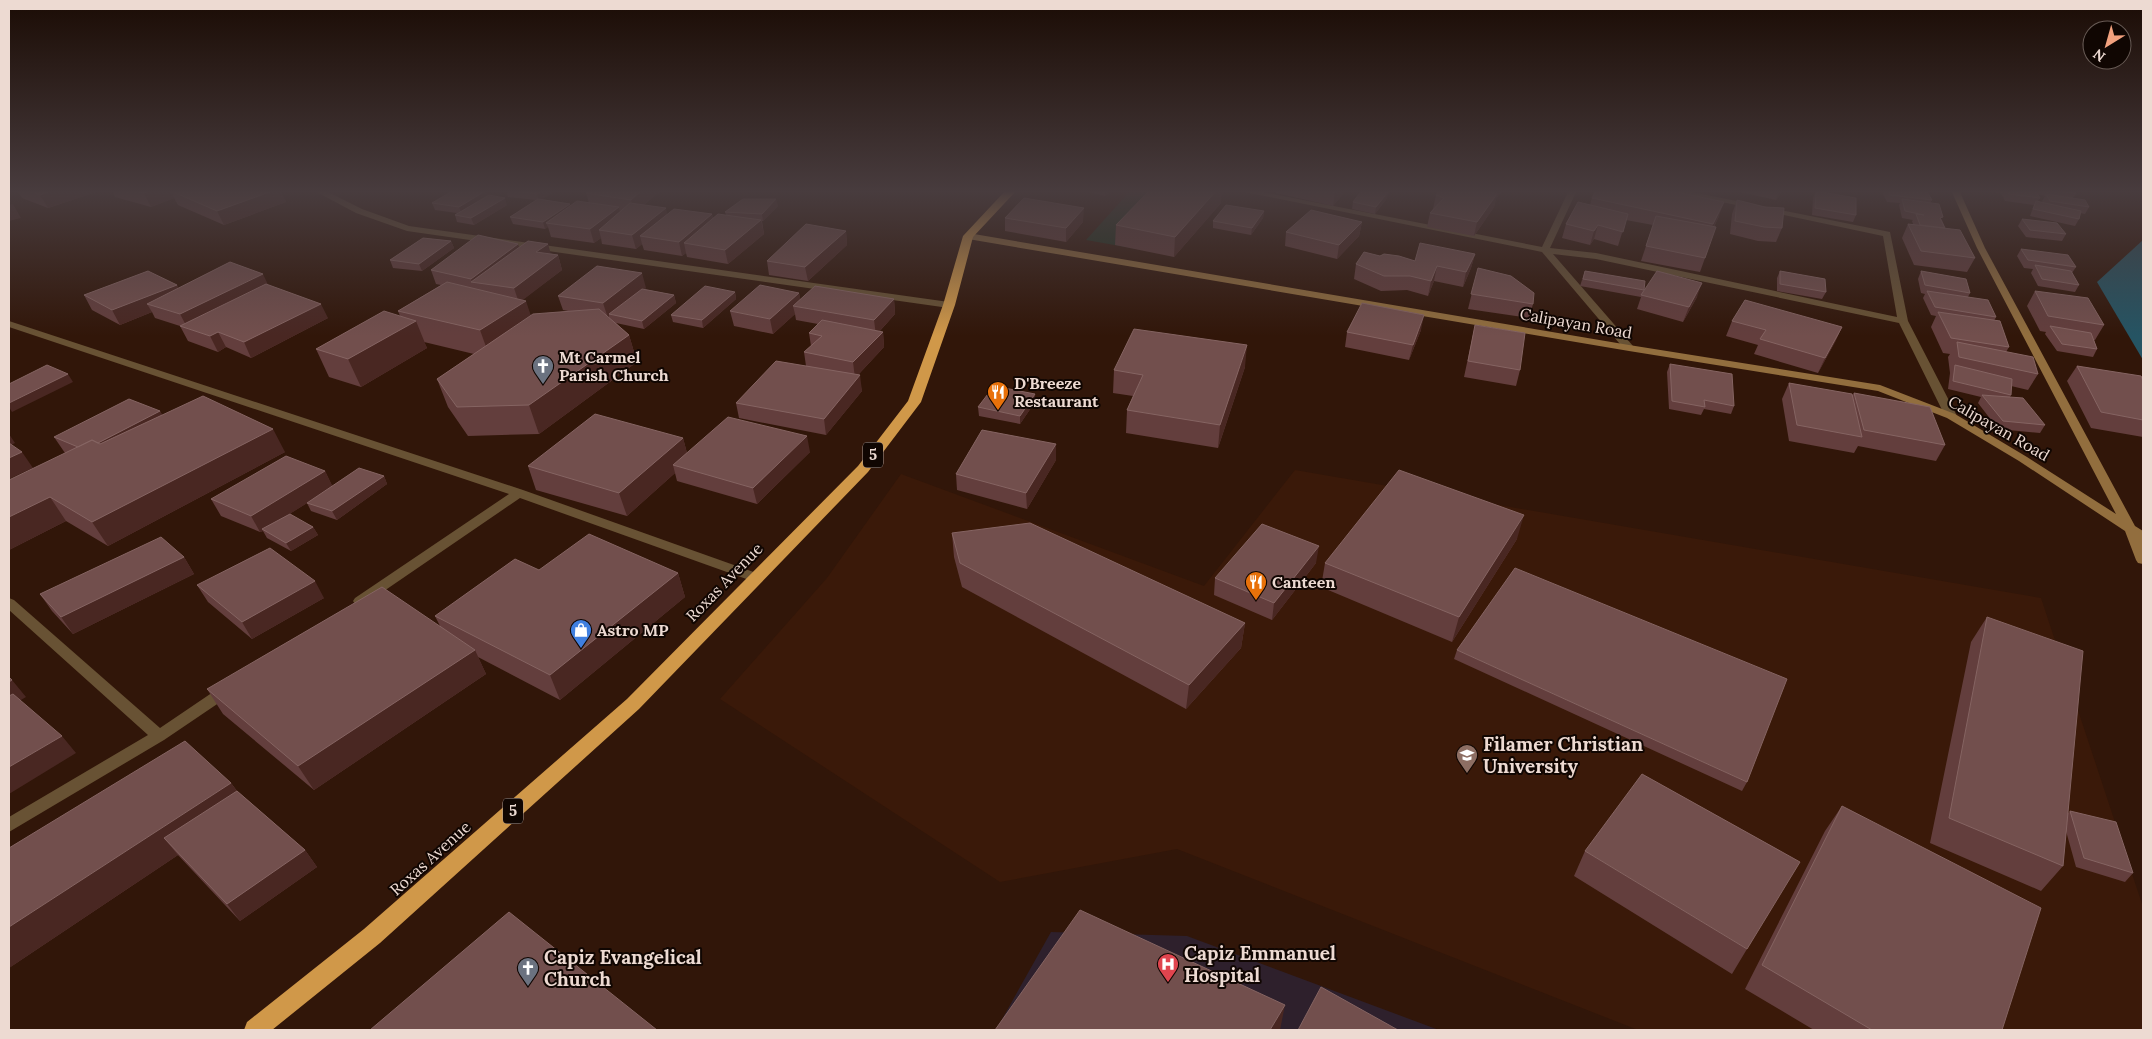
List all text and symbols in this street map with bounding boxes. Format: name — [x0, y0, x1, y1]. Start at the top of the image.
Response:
north arrow — [2082, 20, 2132, 70]
text: N — [2089, 45, 2109, 66]
street label: Calipayan Road — [1518, 303, 1634, 343]
place label: Mt Carmel Parish Church — [559, 347, 669, 385]
church icon: Mt Carmel Parish Church — [531, 354, 555, 385]
place label: D'Breeze Restaurant — [1014, 373, 1099, 411]
restaurant icon: D'Breeze Restaurant — [986, 380, 1010, 411]
street label: Calipayan Road — [1945, 391, 2054, 465]
road number: 5 — [863, 442, 883, 468]
street label: Roxas Avenue — [681, 538, 767, 626]
restaurant icon: Canteen — [1244, 570, 1268, 601]
place label: Canteen — [1272, 572, 1336, 592]
shop icon: Astro MP — [569, 618, 593, 649]
place label: Astro MP — [597, 620, 669, 640]
place label: Filamer Christian University — [1483, 732, 1643, 778]
school or university icon: Filamer Christian University — [1455, 743, 1479, 774]
road number: 5 — [503, 798, 523, 824]
street label: Roxas Avenue — [385, 816, 475, 900]
place label: Capiz Emmanuel Hospital — [1184, 941, 1336, 987]
place label: Capiz Evangelical Church — [544, 945, 702, 991]
hospital icon: Capiz Emmanuel Hospital — [1156, 952, 1180, 983]
church icon: Capiz Evangelical Church — [516, 956, 540, 987]

